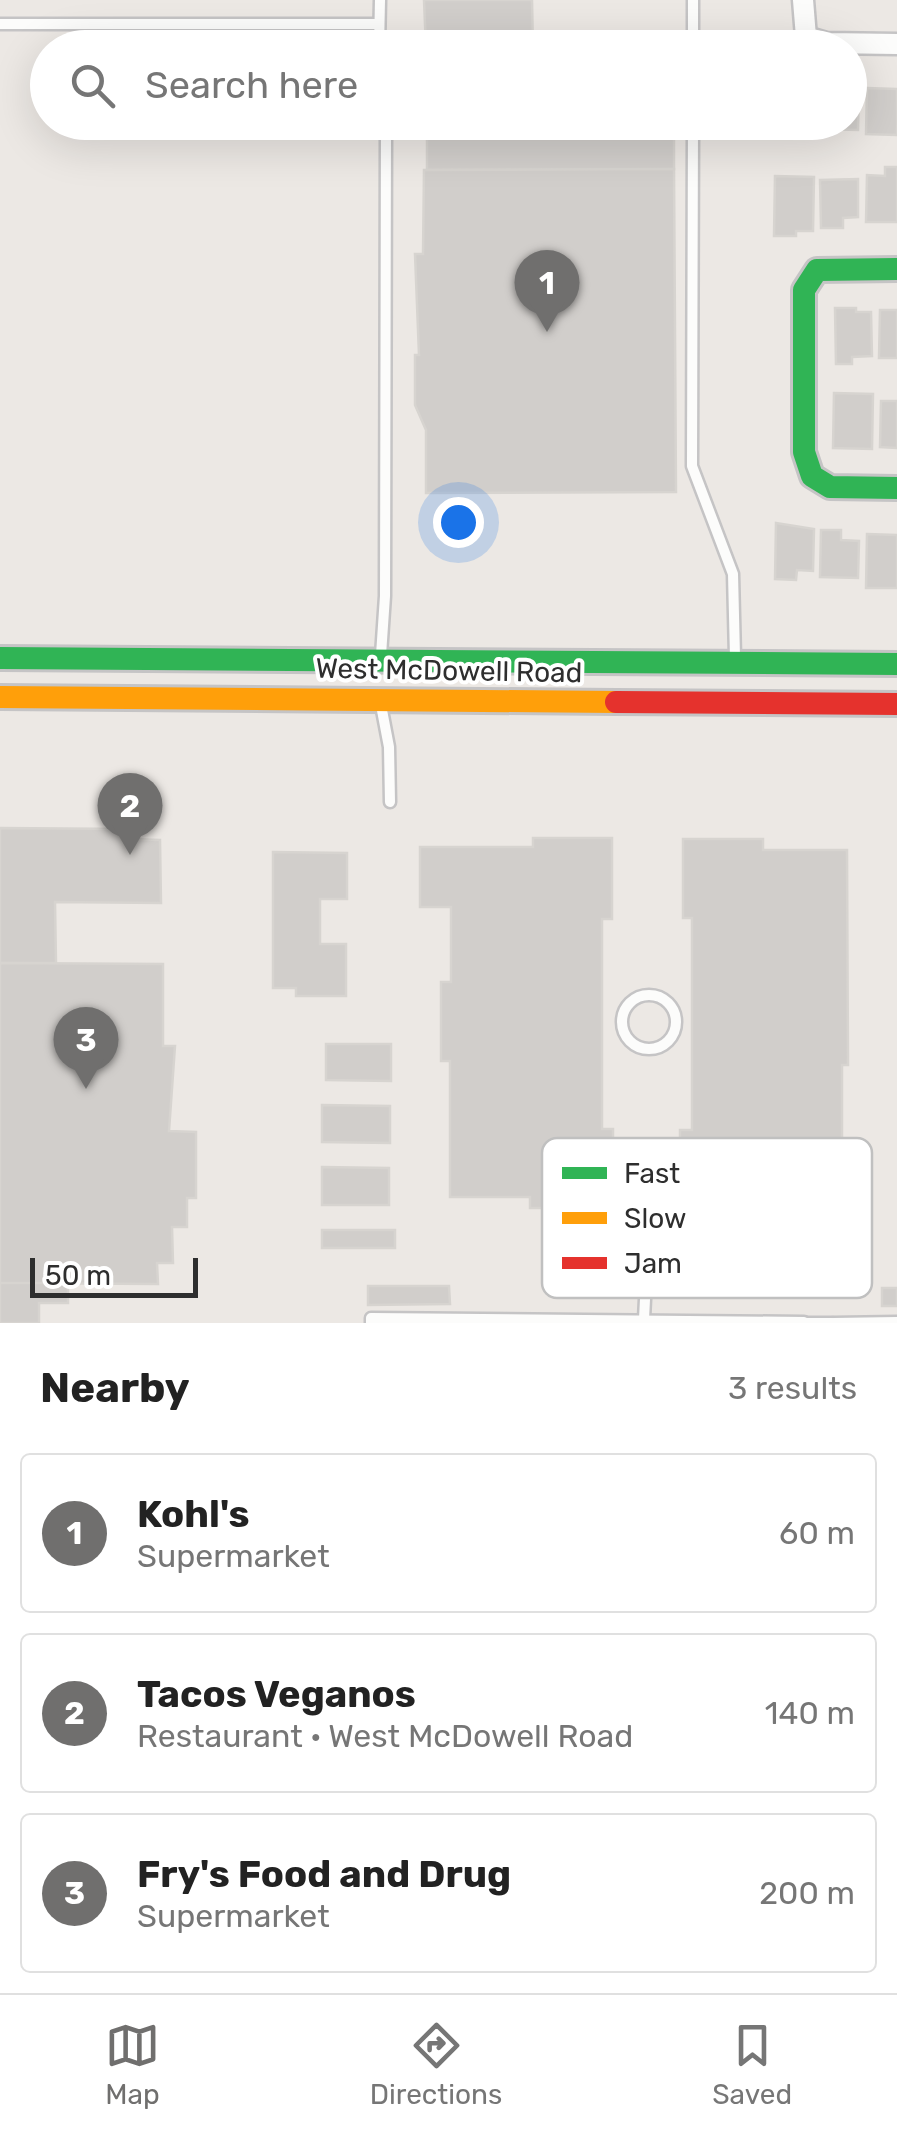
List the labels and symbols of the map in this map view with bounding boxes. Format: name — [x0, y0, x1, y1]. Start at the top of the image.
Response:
pin: 1 — [514, 250, 580, 332]
your location — [433, 497, 484, 548]
street label: West McDowell Road — [315, 652, 583, 689]
pin: 2 — [98, 772, 162, 855]
pin: 3 — [54, 1006, 118, 1089]
legend — [542, 1138, 872, 1298]
text: Fast — [624, 1157, 680, 1190]
text: Slow — [624, 1202, 686, 1235]
text: Jam — [624, 1247, 682, 1280]
scale bar — [30, 1253, 198, 1298]

